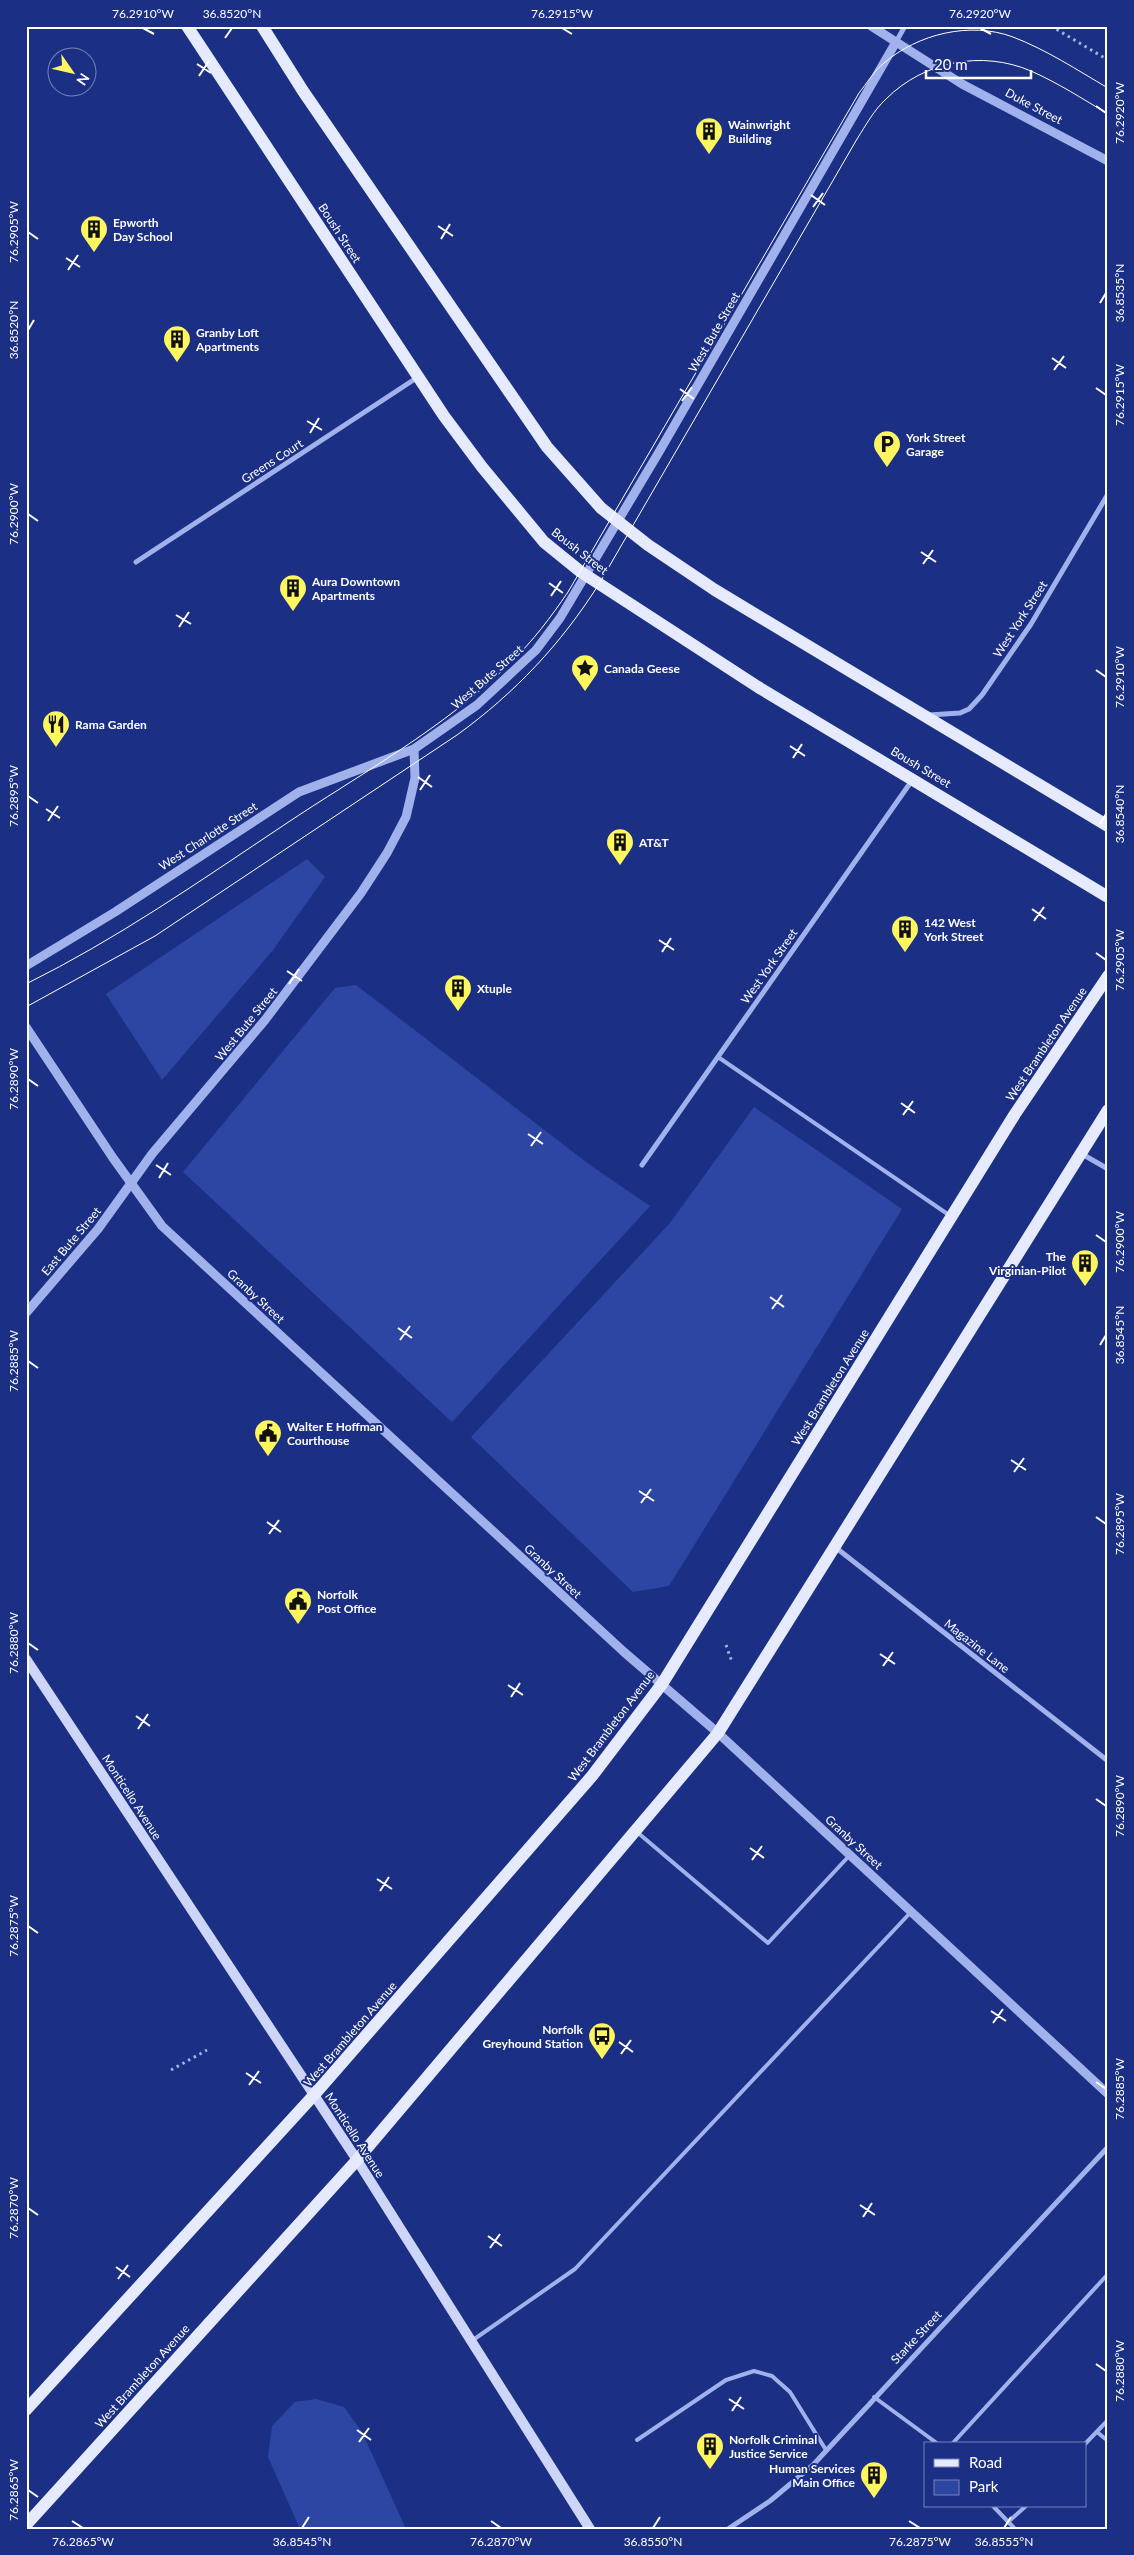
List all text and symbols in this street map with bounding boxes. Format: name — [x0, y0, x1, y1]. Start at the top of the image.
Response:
text: 76.2910°W — [112, 6, 175, 21]
text: 36.8520°N — [203, 6, 261, 21]
text: 76.2915°W — [531, 6, 594, 21]
text: 76.2920°W — [949, 6, 1012, 21]
north arrow — [48, 48, 98, 98]
scale bar — [926, 48, 1032, 80]
text: 20 m — [934, 55, 968, 73]
text: N — [73, 70, 93, 89]
text: 76.2920°W — [1112, 81, 1127, 144]
street label: Duke Street — [1003, 85, 1066, 128]
building icon: Wainwright Building — [694, 116, 724, 155]
place label: Wainwright Building — [728, 117, 791, 146]
text: 76.2905°W — [6, 200, 21, 263]
street label: Boush Street — [315, 201, 365, 266]
building icon: Epworth Day School — [79, 214, 109, 253]
place label: Epworth Day School — [113, 215, 173, 244]
text: 36.8535°N — [1112, 264, 1127, 322]
street label: West Bute Street — [685, 289, 743, 375]
text: 36.8520°N — [6, 301, 21, 359]
building icon: Granby Loft Apartments — [162, 324, 192, 363]
place label: Granby Loft Apartments — [195, 325, 259, 354]
text: 76.2915°W — [1112, 363, 1127, 426]
parking icon: York Street Garage — [872, 429, 902, 468]
place label: York Street Garage — [905, 430, 966, 459]
street label: Greens Court — [238, 435, 306, 486]
text: 76.2900°W — [6, 482, 21, 545]
street label: Boush Street — [549, 524, 612, 578]
building icon: Aura Downtown Apartments — [278, 573, 308, 612]
place label: Aura Downtown Apartments — [311, 574, 400, 603]
street label: West York Street — [990, 577, 1051, 660]
street label: West Bute Street — [448, 641, 526, 712]
text: 76.2910°W — [1112, 645, 1127, 708]
place icon: Canada Geese — [570, 653, 600, 692]
place label: Canada Geese — [604, 661, 680, 676]
restaurant icon: Rama Garden — [41, 709, 71, 748]
place label: Rama Garden — [75, 717, 147, 732]
street label: Boush Street — [888, 743, 954, 791]
text: 76.2895°W — [6, 764, 21, 827]
text: 36.8540°N — [1112, 785, 1127, 843]
street label: West Charlotte Street — [156, 798, 261, 873]
building icon: AT&T — [605, 827, 635, 866]
place label: AT&T — [638, 835, 669, 850]
building icon: 142 West York Street — [890, 914, 920, 953]
place label: 142 West York Street — [923, 915, 984, 944]
street label: West York Street — [738, 925, 801, 1006]
text: 76.2905°W — [1112, 928, 1127, 991]
building icon: Xtuple — [443, 973, 473, 1012]
place label: Xtuple — [477, 981, 513, 996]
street label: West Bute Street — [212, 984, 281, 1064]
street label: West Brambleton Avenue — [1002, 984, 1090, 1104]
text: 76.2890°W — [6, 1047, 21, 1110]
street label: East Bute Street — [38, 1203, 105, 1278]
text: 76.2900°W — [1112, 1210, 1127, 1273]
building icon: The Virginian-Pilot — [1070, 1248, 1100, 1287]
place label: The Virginian-Pilot — [988, 1249, 1067, 1278]
street label: Granby Street — [224, 1266, 288, 1327]
text: 36.8545°N — [1112, 1306, 1127, 1364]
street label: West Brambleton Avenue — [788, 1326, 872, 1448]
text: 76.2885°W — [6, 1329, 21, 1392]
public building icon: Walter E Hoffman Courthouse — [253, 1418, 283, 1457]
place label: Walter E Hoffman Courthouse — [287, 1419, 383, 1448]
text: 76.2895°W — [1112, 1492, 1127, 1555]
street label: Granby Street — [521, 1541, 585, 1602]
public building icon: Norfolk Post Office — [283, 1586, 313, 1625]
place label: Norfolk Post Office — [317, 1587, 377, 1616]
text: 76.2880°W — [6, 1611, 21, 1674]
street label: Magazine Lane — [941, 1616, 1013, 1676]
street label: West Brambleton Avenue — [565, 1668, 657, 1784]
street label: Monticello Avenue — [99, 1752, 165, 1842]
text: 76.2890°W — [1112, 1774, 1127, 1837]
street label: Granby Street — [822, 1812, 886, 1873]
text: 76.2875°W — [6, 1894, 21, 1957]
street label: West Brambleton Avenue — [300, 1978, 400, 2090]
bus stop icon: Norfolk Greyhound Station — [587, 2021, 617, 2060]
place label: Norfolk Greyhound Station — [482, 2022, 584, 2051]
text: 76.2885°W — [1112, 2057, 1127, 2120]
street label: Monticello Avenue — [322, 2090, 388, 2180]
text: 76.2870°W — [6, 2176, 21, 2239]
street label: Starke Street — [887, 2307, 945, 2367]
street label: West Brambleton Avenue — [91, 2321, 193, 2431]
text: 76.2880°W — [1112, 2339, 1127, 2402]
building icon: Norfolk Criminal Justice Service — [695, 2431, 725, 2470]
place label: Norfolk Criminal Justice Service — [729, 2432, 817, 2461]
legend — [924, 2442, 1086, 2508]
text: Road — [969, 2453, 1002, 2471]
text: 76.2865°W — [6, 2458, 21, 2521]
building icon: Human Services Main Office — [859, 2460, 889, 2499]
place label: Human Services Main Office — [769, 2461, 856, 2490]
text: Park — [969, 2477, 999, 2495]
text: 76.2865°W — [52, 2534, 115, 2549]
text: 36.8545°N — [273, 2534, 331, 2549]
text: 76.2870°W — [470, 2534, 533, 2549]
text: 36.8550°N — [624, 2534, 682, 2549]
text: 76.2875°W — [889, 2534, 952, 2549]
text: 36.8555°N — [975, 2534, 1033, 2549]

